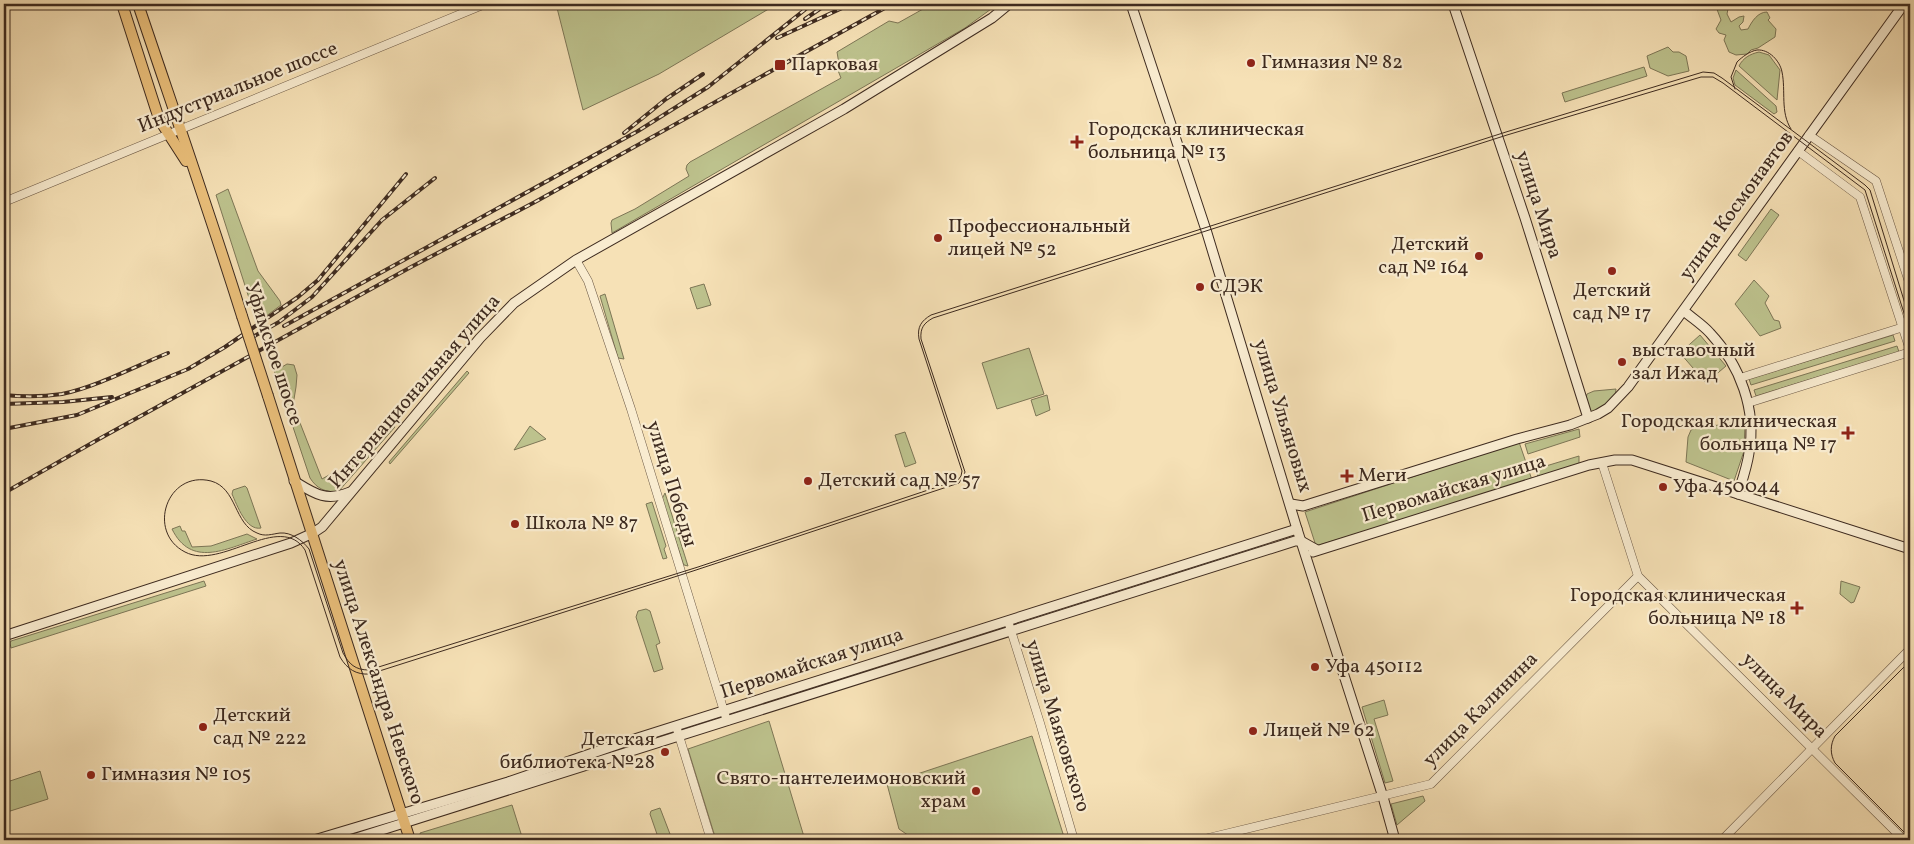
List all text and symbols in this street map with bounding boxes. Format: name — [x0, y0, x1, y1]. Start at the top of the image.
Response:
street label: Индустриальное шоссе — [134, 35, 342, 141]
place label: Гимназия № 82 — [1261, 49, 1403, 77]
place label: Парковая — [791, 51, 878, 79]
marker: Гимназия № 82 — [1245, 57, 1257, 69]
marker: Парковая — [773, 58, 787, 72]
place label: Городская клиническая больница № 13 — [1088, 116, 1304, 167]
street label: улица Космонавтов — [1673, 125, 1801, 287]
marker: Городская клиническая больница № 13 — [1070, 135, 1084, 149]
street label: улица Мира — [1507, 147, 1569, 263]
place label: Профессиональный лицей № 52 — [948, 213, 1130, 264]
place label: Детский сад № 164 — [1378, 231, 1469, 282]
marker: Профессиональный лицей № 52 — [932, 232, 944, 244]
marker: Детский сад № 164 — [1473, 250, 1485, 262]
marker: Детский сад № 17 — [1606, 265, 1618, 277]
place label: СДЭК — [1210, 273, 1263, 301]
place label: Детский сад № 17 — [1572, 277, 1652, 328]
street label: Уфимское шоссе — [237, 279, 309, 429]
marker: СДЭК — [1194, 281, 1206, 293]
street label: Интернациональная улица — [322, 289, 508, 495]
street label: улица Ульяновых — [1245, 336, 1319, 496]
place label: выставочный зал Ижад — [1632, 337, 1755, 388]
marker: выставочный зал Ижад — [1616, 356, 1628, 368]
place label: Городская клиническая больница № 17 — [1621, 408, 1837, 459]
street label: улица Победы — [639, 417, 703, 551]
marker: Городская клиническая больница № 17 — [1841, 426, 1855, 440]
street label: Первомайская улица — [1358, 448, 1550, 530]
place label: Меги — [1358, 462, 1407, 490]
place label: Детский сад № 57 — [818, 467, 981, 495]
marker: Меги — [1340, 469, 1354, 483]
place label: Уфа 450044 — [1673, 473, 1780, 501]
marker: Детский сад № 57 — [802, 475, 814, 487]
marker: Уфа 450044 — [1657, 481, 1669, 493]
place label: Школа № 87 — [525, 510, 638, 538]
marker: Школа № 87 — [509, 518, 521, 530]
street label: улица Александра Невского — [325, 556, 431, 808]
place label: Городская клиническая больница № 18 — [1570, 582, 1786, 633]
marker: Городская клиническая больница № 18 — [1790, 601, 1804, 615]
street label: Первомайская улица — [717, 621, 907, 707]
street label: улица Маяковского — [1017, 636, 1097, 816]
street label: улица Калинина — [1417, 646, 1545, 774]
street label: улица Мира — [1735, 647, 1833, 745]
place label: Уфа 450112 — [1325, 653, 1423, 681]
marker: Уфа 450112 — [1309, 661, 1321, 673]
place label: Детский сад № 222 — [213, 702, 307, 753]
place label: Лицей № 62 — [1263, 717, 1375, 745]
marker: Детский сад № 222 — [197, 721, 209, 733]
marker: Лицей № 62 — [1247, 725, 1259, 737]
place label: Детская библиотека №28 — [500, 726, 655, 777]
marker: Детская библиотека №28 — [659, 746, 671, 758]
place label: Гимназия № 105 — [101, 761, 251, 789]
place label: Свято-пантелеимоновский храм — [717, 765, 966, 816]
marker: Гимназия № 105 — [85, 769, 97, 781]
marker: Свято-пантелеимоновский храм — [970, 785, 982, 797]

